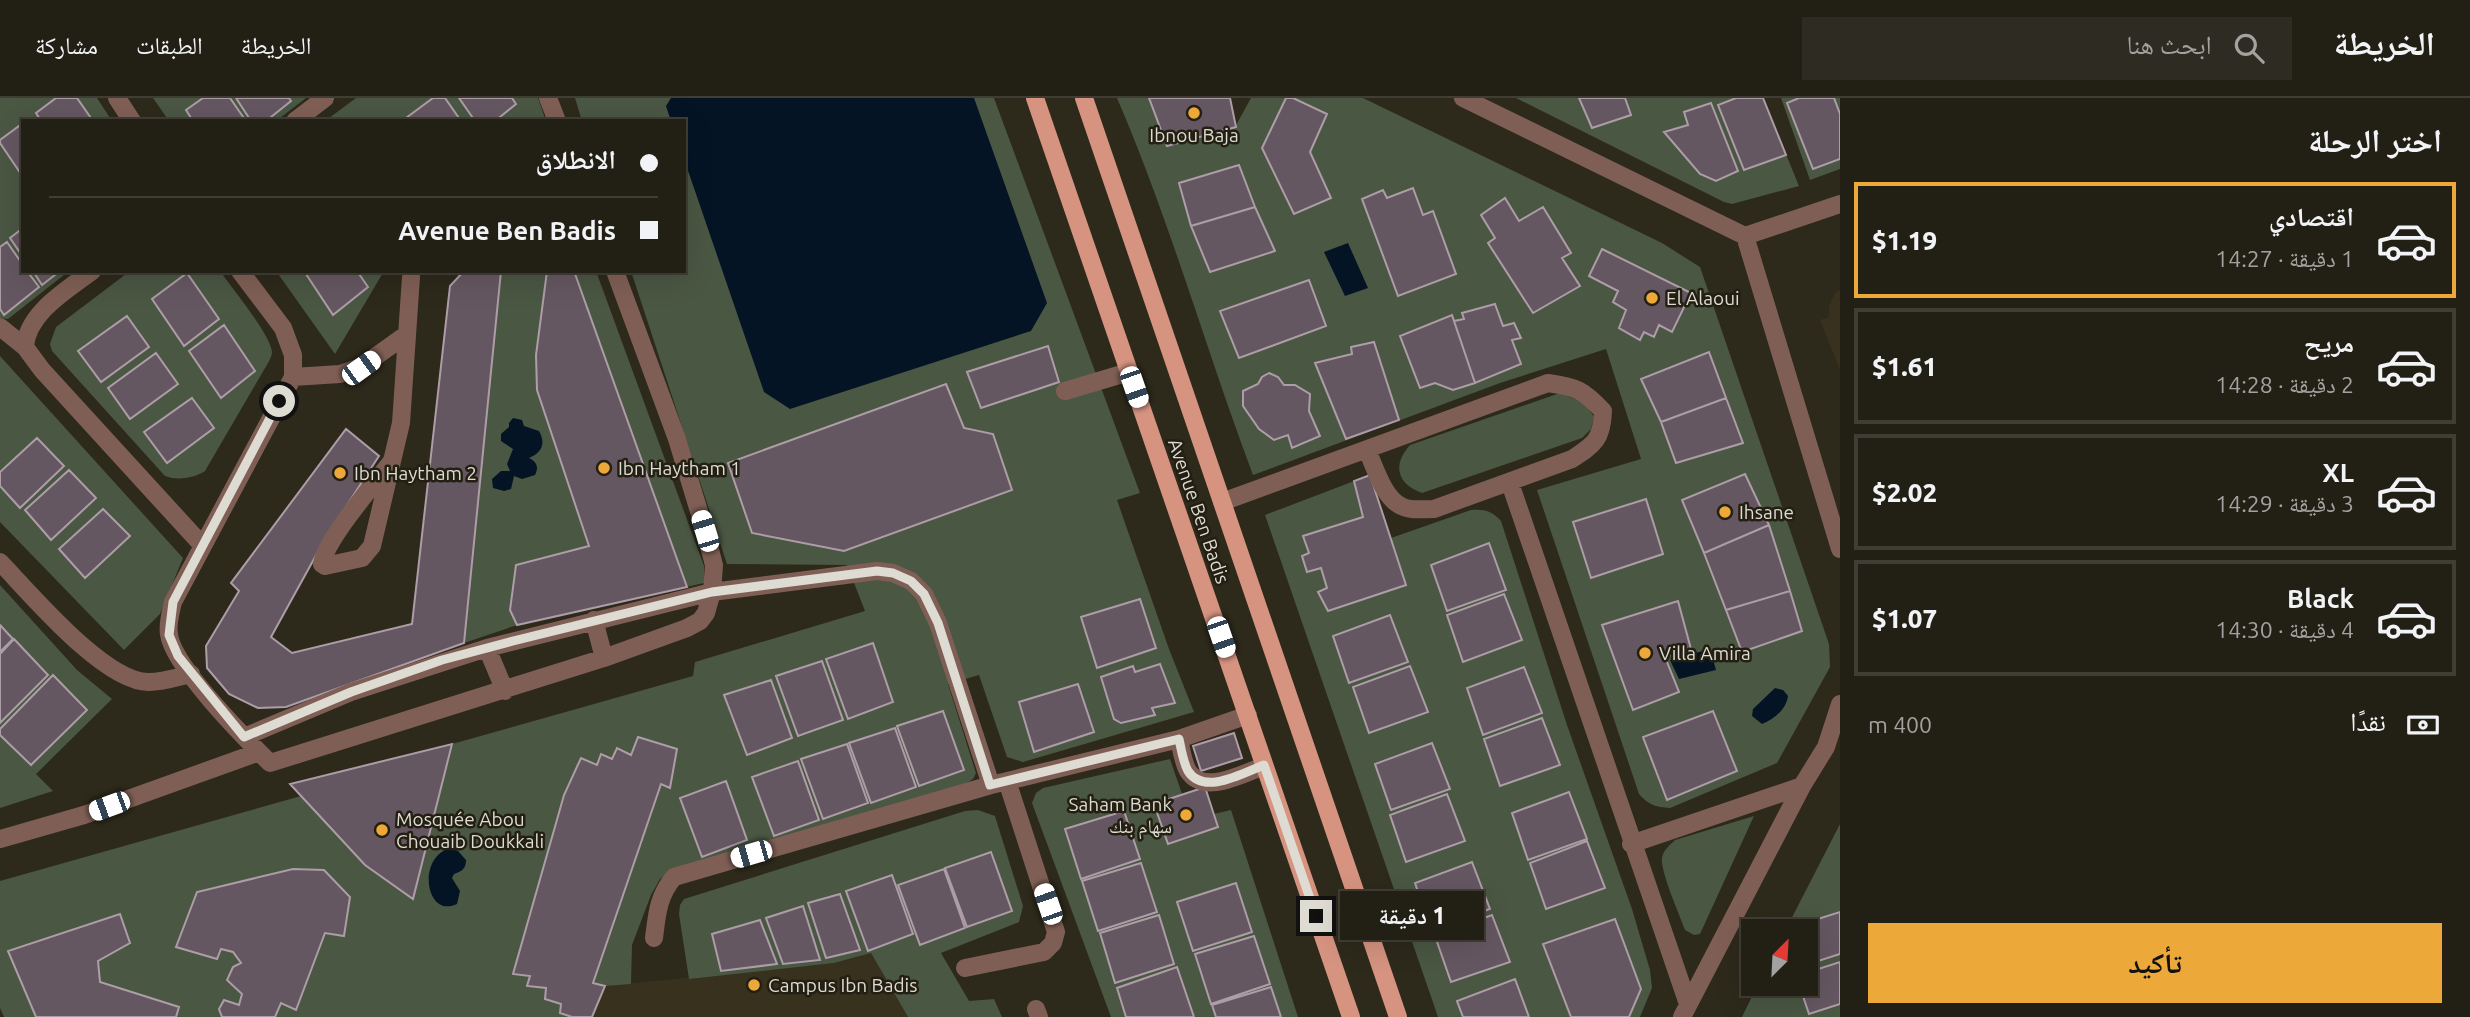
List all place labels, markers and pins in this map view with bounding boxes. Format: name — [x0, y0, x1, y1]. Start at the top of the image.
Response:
marker: Ibnou Baja — [1186, 105, 1202, 121]
place label: Ibnou Baja — [1149, 124, 1239, 146]
place label: El Alaoui — [1666, 287, 1740, 309]
marker: El Alaoui — [1644, 290, 1660, 306]
place label: Ibn Haytham 1 — [618, 457, 741, 479]
marker: Ibn Haytham 1 — [596, 460, 612, 476]
place label: Ibn Haytham 2 — [354, 462, 477, 484]
marker: Ibn Haytham 2 — [332, 465, 348, 481]
place label: Ihsane — [1739, 501, 1794, 523]
marker: Ihsane — [1717, 504, 1733, 520]
place label: Villa Amira — [1659, 642, 1751, 664]
marker: Villa Amira — [1637, 645, 1653, 661]
place label: Saham Bank سهام بنك — [1069, 793, 1172, 840]
marker: Saham Bank سهام بنك — [1178, 807, 1194, 823]
place label: Mosquée Abou Chouaib Doukkali — [396, 808, 544, 852]
marker: Mosquée Abou Chouaib Doukkali — [374, 822, 390, 838]
place label: Campus Ibn Badis — [768, 974, 917, 996]
marker: Campus Ibn Badis — [746, 977, 762, 993]

